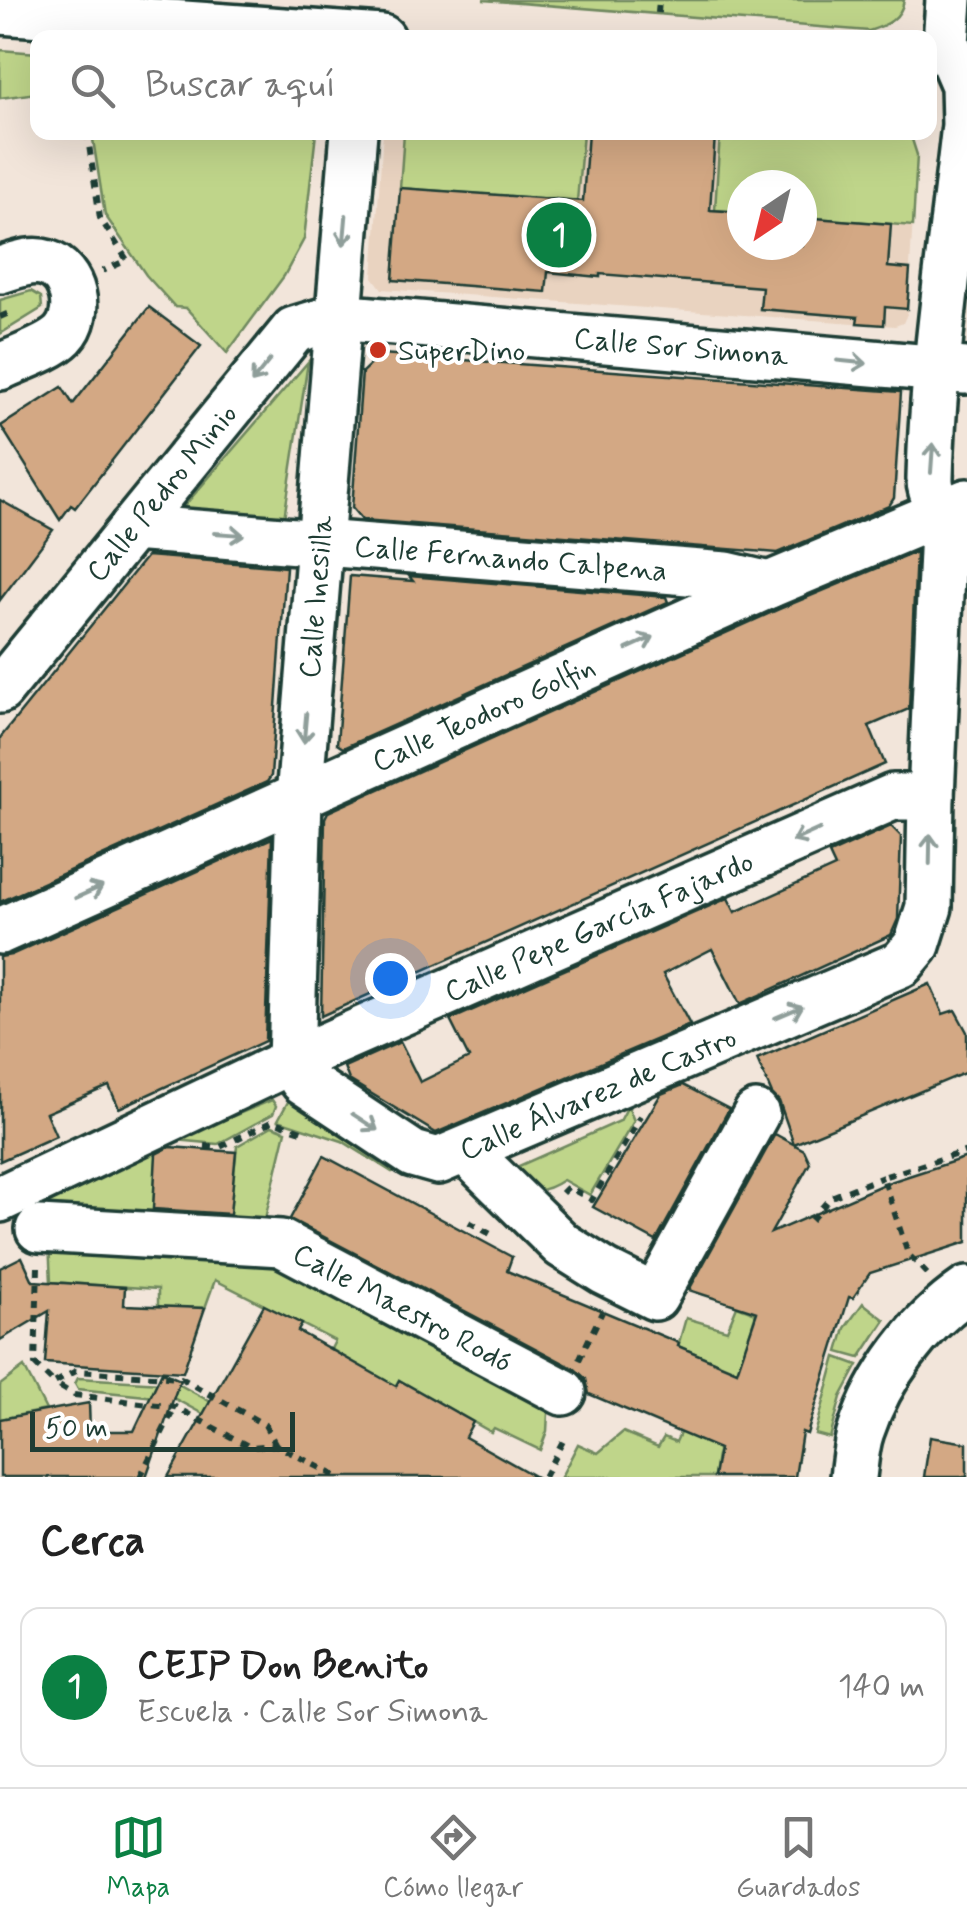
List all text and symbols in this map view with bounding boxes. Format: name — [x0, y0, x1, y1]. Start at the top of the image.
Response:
search box — [30, 30, 937, 140]
icon: search — [65, 58, 120, 113]
text: Buscar aquí — [145, 61, 336, 110]
north arrow — [727, 170, 817, 260]
pin: 1 — [526, 198, 592, 272]
one-way arrow — [335, 213, 354, 245]
street label: Calle Sor Simona — [572, 319, 791, 377]
place label: SuperDino — [398, 332, 525, 371]
marker: SuperDino — [367, 339, 389, 361]
one-way arrow — [836, 353, 868, 372]
one-way arrow — [250, 357, 272, 383]
street label: Calle Pedro Minio — [78, 396, 247, 591]
one-way arrow — [922, 442, 941, 474]
street label: Calle Inesilla — [291, 513, 343, 680]
one-way arrow — [213, 525, 245, 544]
street label: Calle Fernando Calpena — [353, 528, 669, 591]
one-way arrow — [625, 633, 655, 651]
street label: Calle Teodoro Golfin — [366, 648, 602, 782]
one-way arrow — [296, 711, 315, 744]
one-way arrow — [791, 827, 822, 845]
one-way arrow — [920, 834, 940, 866]
street label: Calle Pepe García Fajardo — [439, 843, 760, 1012]
one-way arrow — [73, 881, 103, 900]
your location — [365, 953, 416, 1004]
one-way arrow — [773, 1002, 804, 1020]
street label: Calle Álvarez de Castro — [454, 1018, 743, 1170]
one-way arrow — [351, 1111, 379, 1132]
street label: Calle Maestro Rodó — [286, 1235, 518, 1383]
scale bar — [30, 1407, 295, 1452]
text: 50 m — [45, 1411, 108, 1448]
text: Cerca — [40, 1515, 145, 1570]
text: CEIP Don Benito — [137, 1642, 428, 1691]
text: 1 — [67, 1666, 82, 1708]
text: 140 m — [838, 1666, 925, 1708]
text: Escuela · Calle Sor Simona — [137, 1691, 488, 1733]
tab: Mapa — [106, 1810, 170, 1907]
tab: Cómo llegar — [383, 1810, 523, 1907]
tab: Guardados — [736, 1810, 861, 1907]

